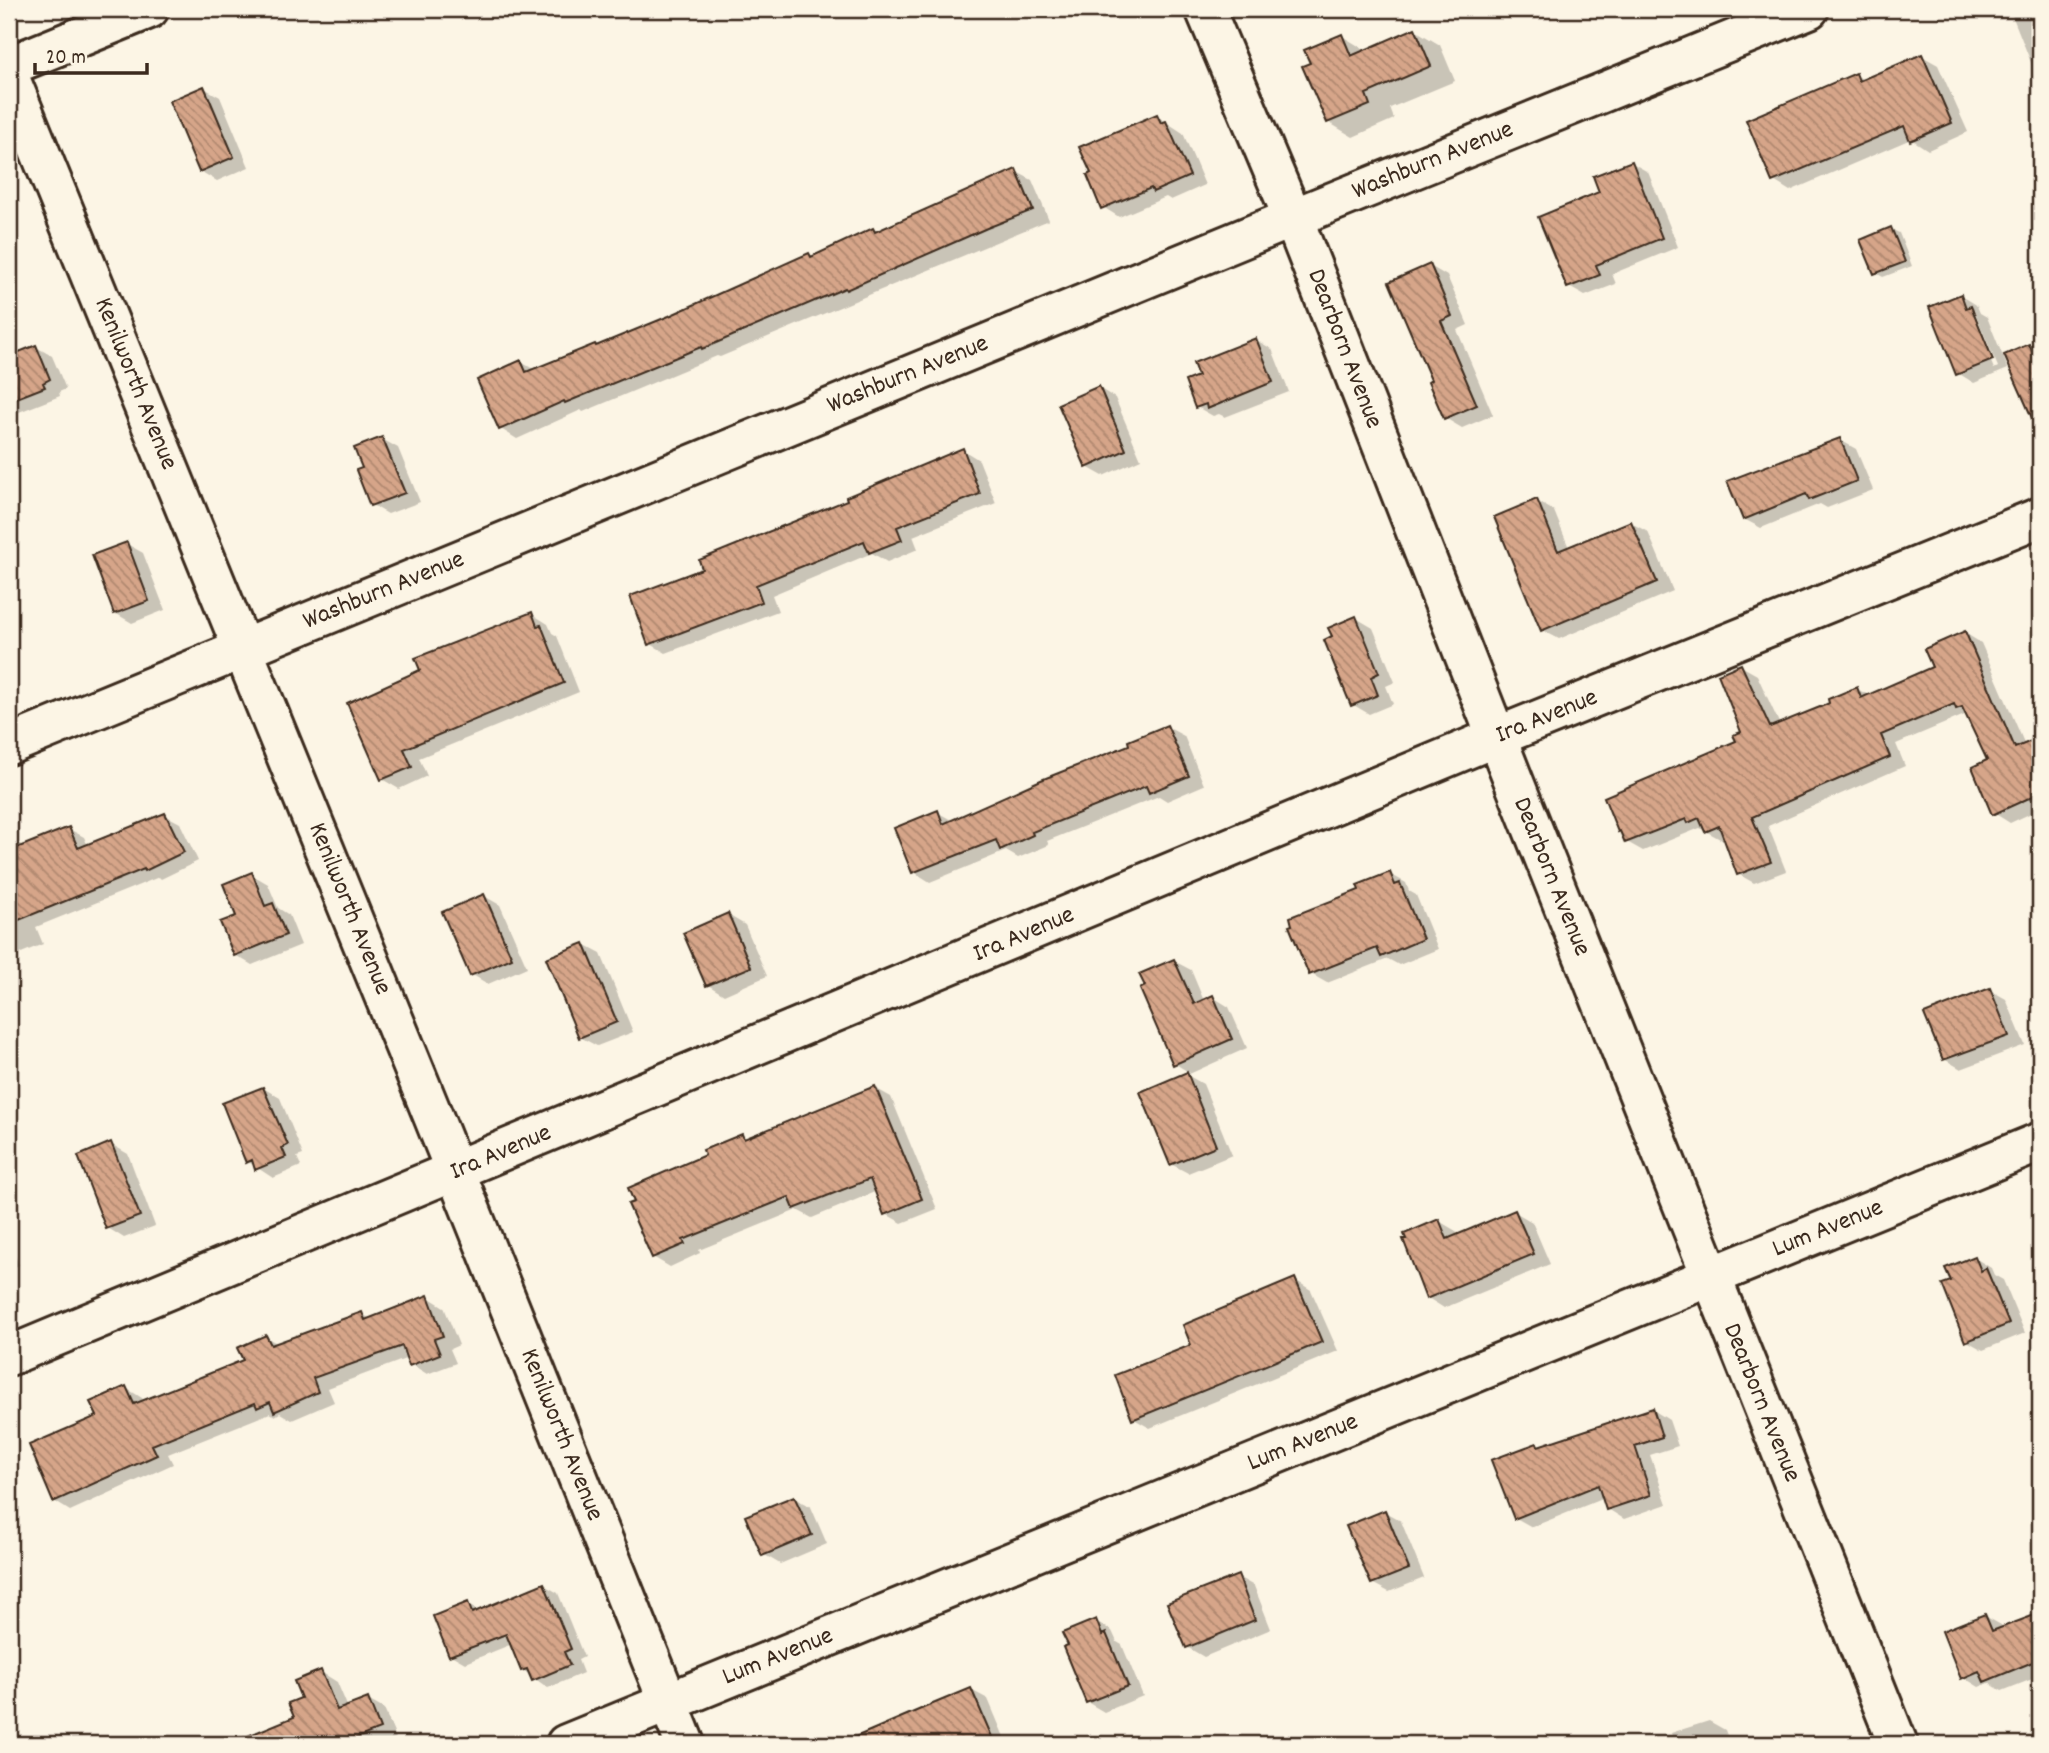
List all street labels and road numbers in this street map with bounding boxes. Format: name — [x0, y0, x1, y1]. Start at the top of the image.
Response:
street label: Washburn Avenue — [1347, 112, 1519, 210]
street label: Dearborn Avenue — [1297, 264, 1391, 434]
street label: Kenilworth Avenue — [84, 292, 186, 476]
street label: Washburn Avenue — [822, 326, 994, 424]
street label: Washburn Avenue — [298, 542, 470, 640]
street label: Ira Avenue — [1490, 680, 1604, 754]
street label: Dearborn Avenue — [1502, 792, 1600, 962]
street label: Kenilworth Avenue — [298, 817, 400, 1001]
street label: Ira Avenue — [968, 897, 1080, 973]
street label: Ira Avenue — [445, 1115, 557, 1191]
street label: Lum Avenue — [1767, 1190, 1889, 1268]
street label: Dearborn Avenue — [1712, 1318, 1810, 1488]
street label: Kenilworth Avenue — [510, 1343, 612, 1527]
street label: Lum Avenue — [1242, 1404, 1364, 1482]
street label: Lum Avenue — [717, 1618, 839, 1696]

